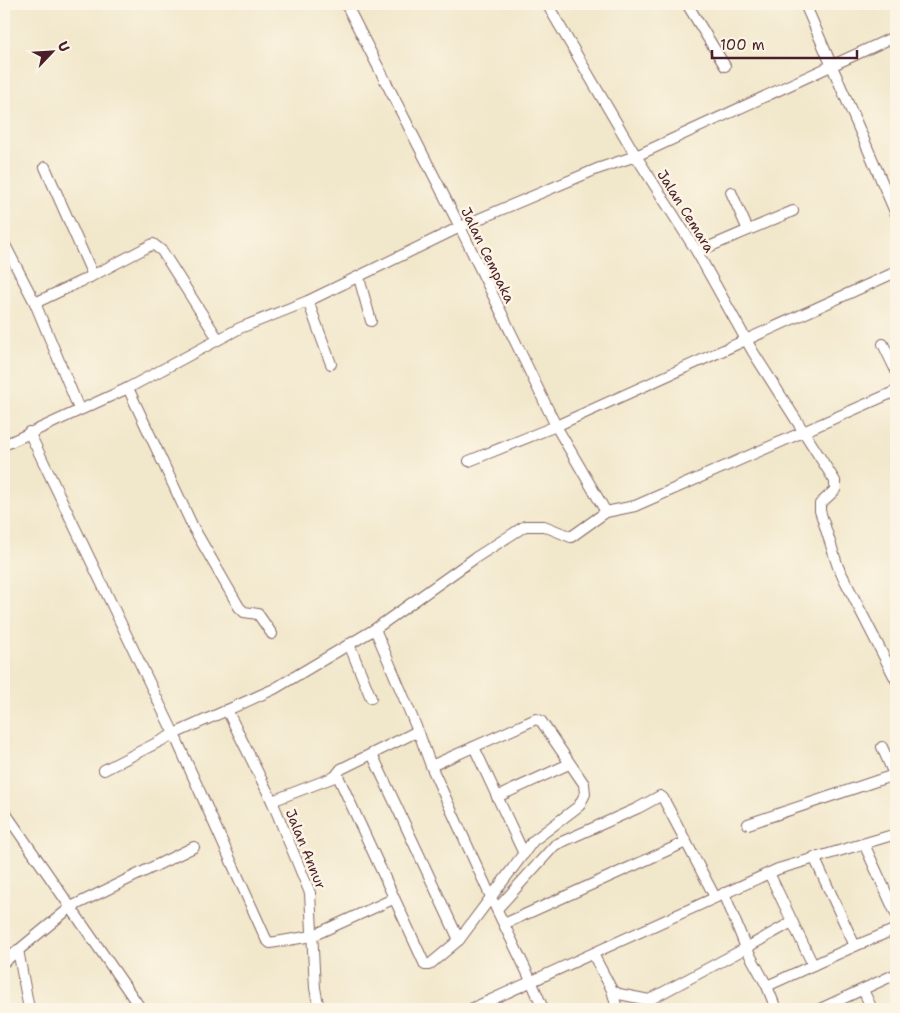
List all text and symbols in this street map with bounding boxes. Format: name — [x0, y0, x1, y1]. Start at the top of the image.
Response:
north arrow — [28, 28, 78, 78]
scale bar — [712, 28, 858, 60]
text: 100 m — [720, 35, 765, 55]
text: U — [54, 38, 74, 55]
street label: Jalan Cemara — [653, 166, 719, 256]
street label: Jalan Cempaka — [457, 204, 519, 306]
street label: Jalan Annur — [282, 806, 330, 892]

